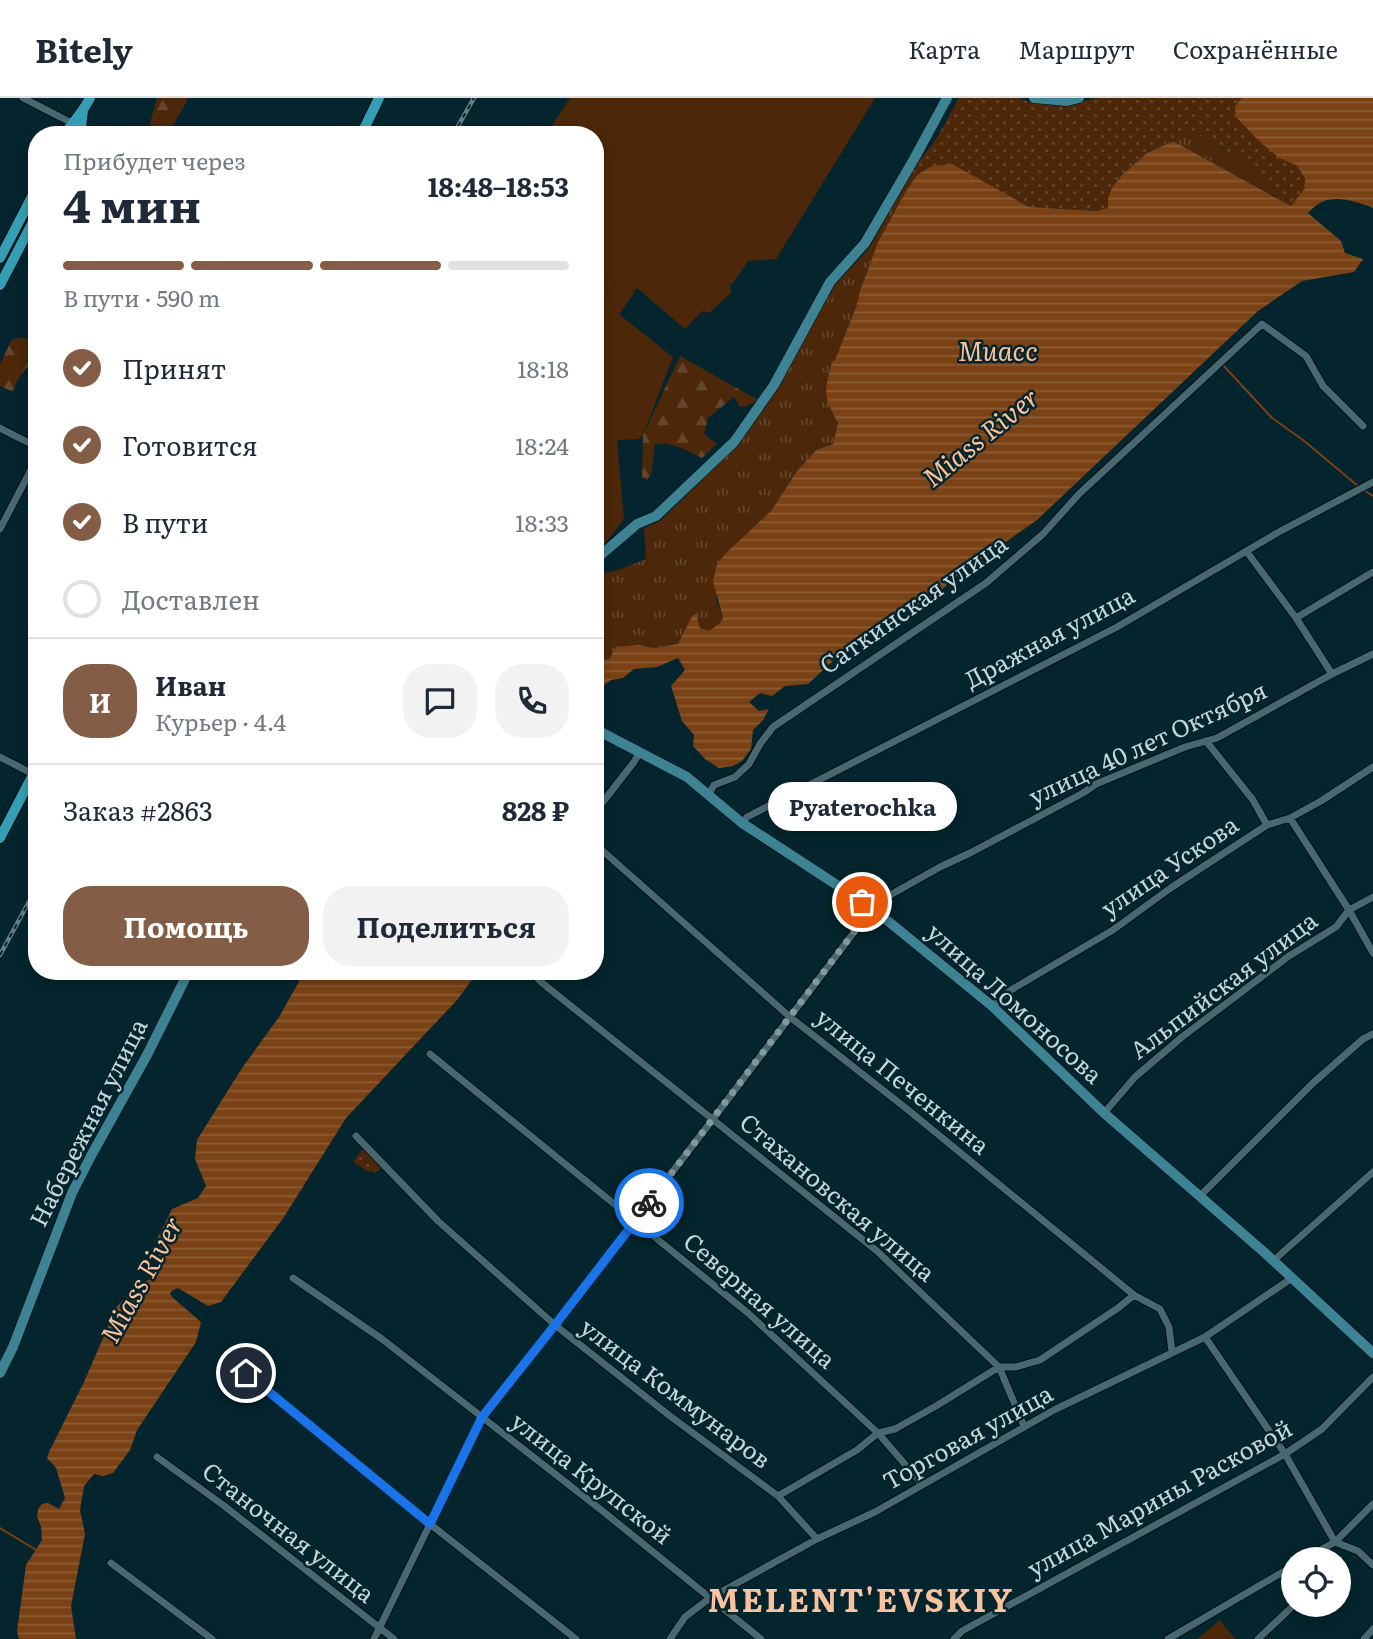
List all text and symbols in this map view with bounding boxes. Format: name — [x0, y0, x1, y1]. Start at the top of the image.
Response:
text: Bitely — [35, 24, 133, 73]
text: Карта — [908, 31, 980, 66]
text: Маршрут — [1018, 31, 1135, 66]
text: Сохранённые — [1173, 31, 1338, 66]
text: Прибудет через — [63, 143, 246, 177]
text: 18:48–18:53 — [428, 166, 569, 205]
text: 4 мин — [63, 169, 201, 237]
text: В пути · 590 m — [63, 280, 220, 314]
water label: Миасс — [958, 330, 1038, 369]
text: Принят — [122, 348, 226, 387]
icon: check — [63, 349, 101, 387]
text: 18:18 — [517, 351, 569, 385]
water label: Miass River — [913, 377, 1046, 495]
text: Готовится — [122, 425, 258, 464]
icon: check — [63, 426, 101, 464]
text: 18:24 — [515, 428, 569, 462]
text: В пути — [122, 502, 209, 541]
icon: check — [63, 503, 101, 541]
text: 18:33 — [515, 505, 569, 539]
street label: Саткинская улица — [812, 525, 1014, 681]
street label: Дражная улица — [958, 576, 1140, 695]
text: Доставлен — [122, 579, 260, 618]
button: chat — [403, 664, 477, 738]
button: phone — [495, 664, 569, 738]
text: Иван — [155, 665, 226, 704]
street label: улица 40 лет Октября — [1022, 671, 1272, 812]
text: И — [89, 682, 111, 721]
text: Курьер · 4.4 — [155, 704, 286, 738]
callout: Pyaterochka — [768, 783, 956, 832]
text: Pyaterochka — [789, 789, 936, 823]
text: Заказ #2863 — [63, 790, 213, 829]
text: 828 ₽ — [502, 790, 569, 829]
street label: улица Ускова — [1093, 806, 1244, 924]
pin — [832, 872, 892, 932]
icon: bag — [843, 883, 881, 921]
button: Помощь — [63, 886, 309, 966]
button: Поделиться — [323, 886, 569, 966]
street label: Альпийская улица — [1121, 902, 1324, 1066]
street label: улица Ломоносова — [920, 914, 1111, 1091]
street label: улица Печенкина — [809, 999, 998, 1161]
street label: Набережная улица — [19, 1012, 154, 1232]
street label: Стахановская улица — [733, 1104, 944, 1288]
courier — [614, 1168, 684, 1238]
icon: bike — [630, 1184, 668, 1222]
water label: Miass River — [89, 1208, 191, 1349]
street label: Северная улица — [677, 1223, 845, 1375]
street label: улица Коммунаров — [574, 1309, 779, 1475]
pin — [216, 1343, 276, 1403]
icon: home — [227, 1354, 265, 1392]
street label: Торговая улица — [875, 1374, 1058, 1497]
street label: улица Крупской — [504, 1403, 681, 1551]
street label: улица Марины Расковой — [1020, 1409, 1298, 1584]
street label: Станочная улица — [196, 1452, 383, 1610]
map controls — [1281, 1547, 1351, 1617]
button: locate — [1281, 1547, 1351, 1617]
district label: MELENT'EVSKIY — [708, 1574, 1014, 1622]

